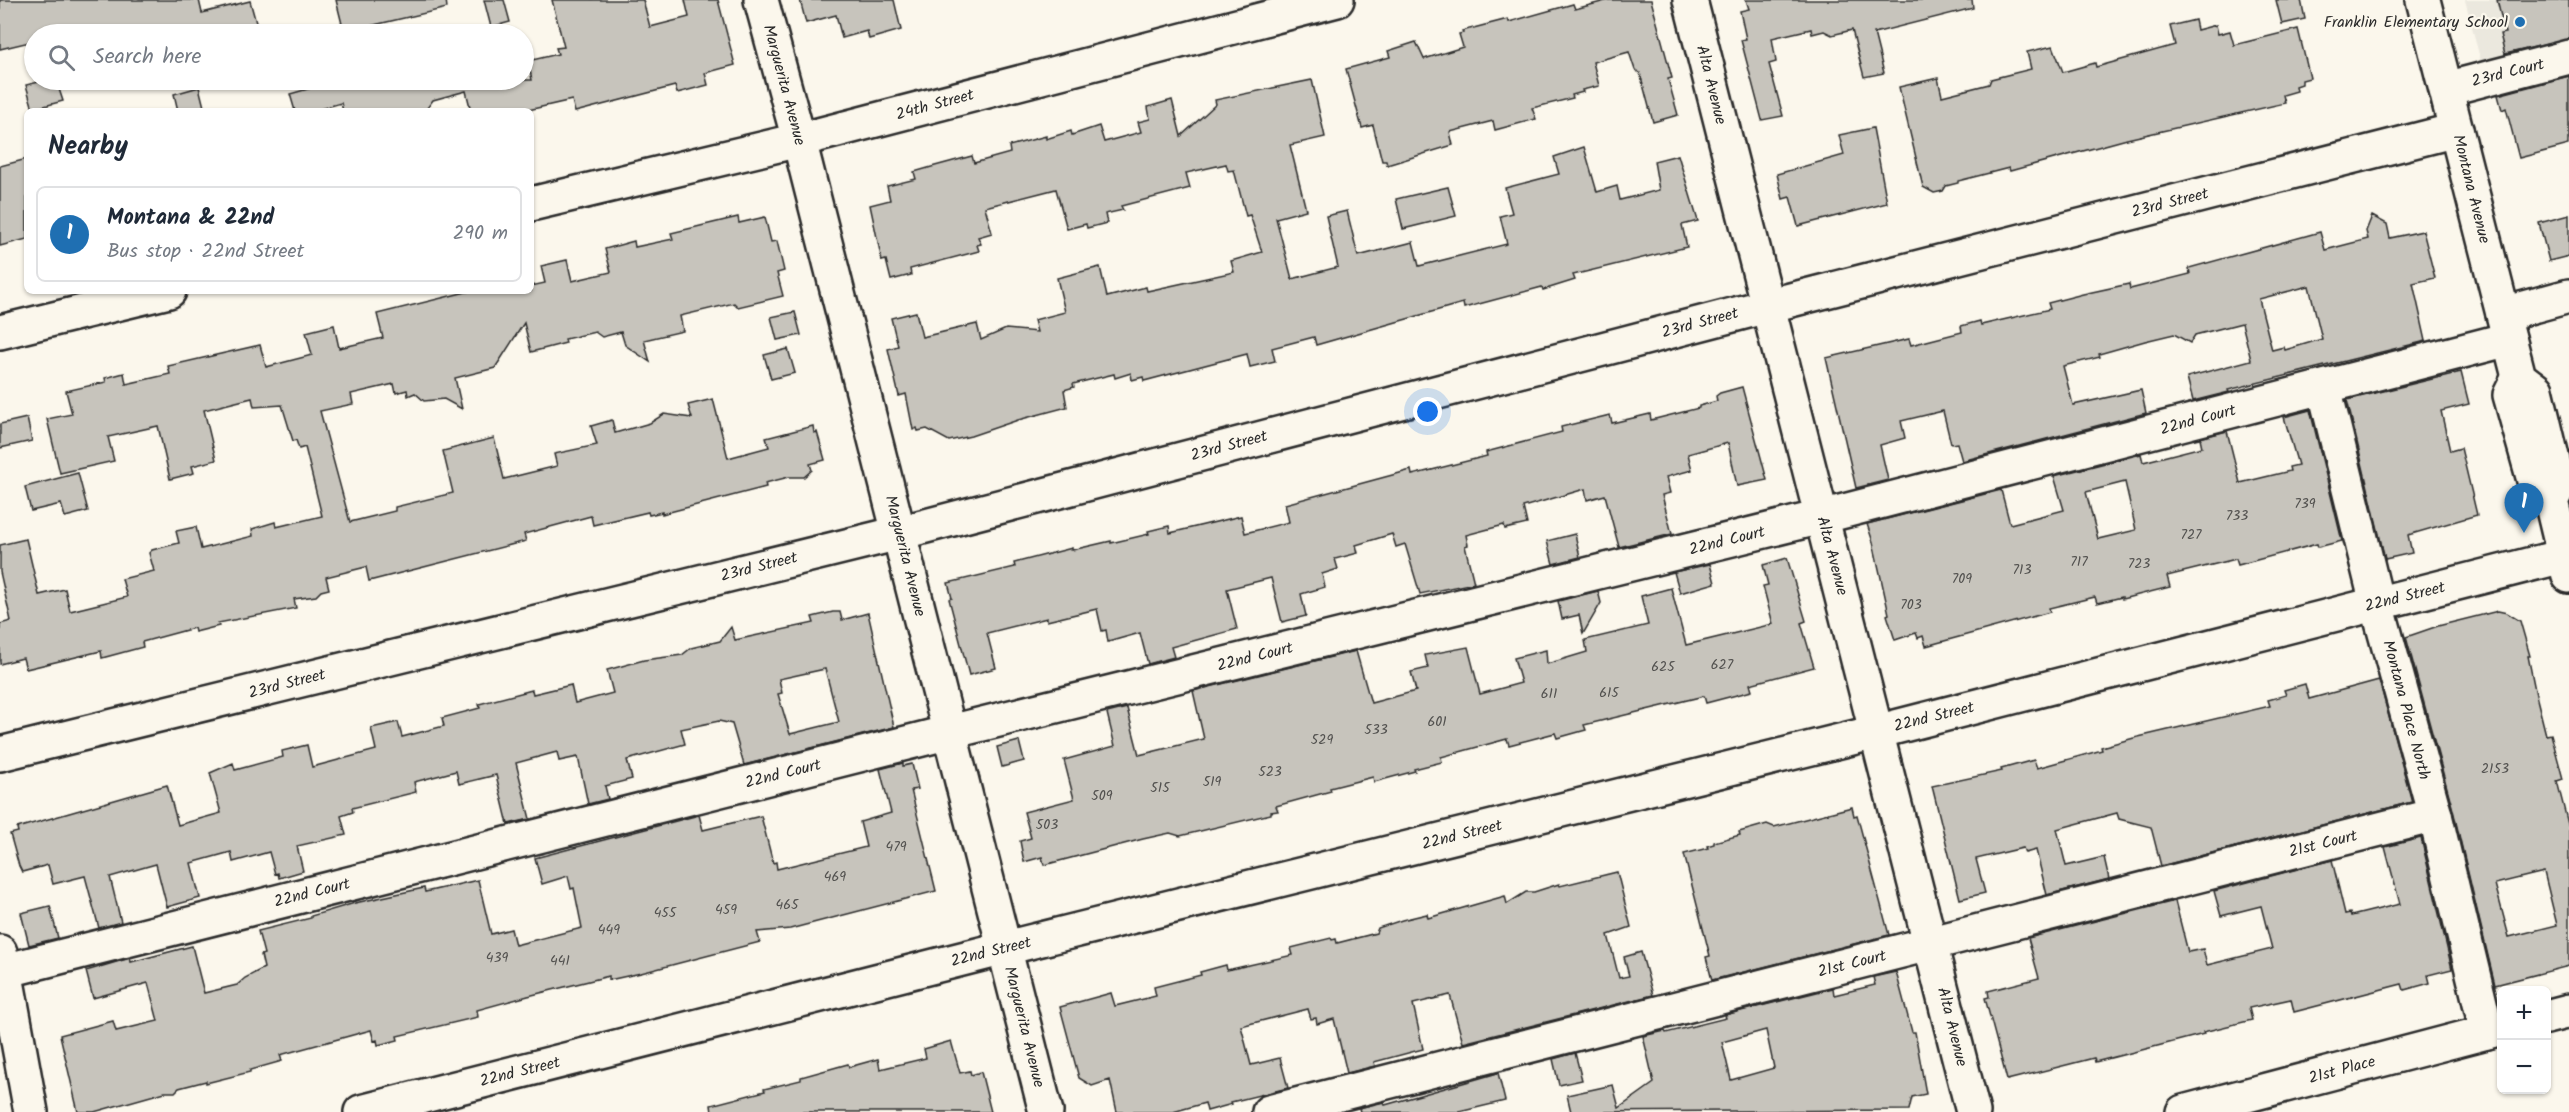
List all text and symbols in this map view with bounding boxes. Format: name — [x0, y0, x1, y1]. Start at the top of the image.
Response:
place label: Franklin Elementary School — [2324, 10, 2508, 35]
marker: Franklin Elementary School — [2513, 15, 2527, 29]
street label: Marguerita Avenue — [756, 22, 812, 148]
search box — [24, 24, 534, 90]
text: Search here — [93, 40, 201, 75]
icon: search — [45, 41, 78, 74]
street label: Alta Avenue — [1689, 43, 1733, 127]
street label: 23rd Court — [2469, 52, 2548, 94]
street label: 24th Street — [893, 82, 978, 127]
text: Nearby — [48, 126, 128, 168]
street label: Montana Avenue — [2445, 132, 2497, 246]
street label: 23rd Street — [2129, 181, 2212, 225]
text: Montana & 22nd — [107, 201, 274, 236]
text: 1 — [66, 218, 73, 250]
text: 290 m — [453, 218, 508, 250]
text: Bus stop · 22nd Street — [107, 236, 304, 268]
street label: 23rd Street — [1659, 301, 1742, 345]
your location — [1413, 397, 1442, 426]
street label: 22nd Court — [2157, 398, 2239, 442]
street label: 23rd Street — [1188, 424, 1271, 468]
pin: 1 — [2504, 484, 2544, 533]
street label: Marguerita Avenue — [878, 493, 932, 619]
house number: 739 — [2294, 493, 2316, 515]
house number: 733 — [2226, 505, 2248, 527]
street label: Alta Avenue — [1809, 514, 1855, 598]
street label: 22nd Court — [1686, 519, 1768, 563]
house number: 727 — [2180, 524, 2202, 546]
street label: 23rd Street — [718, 545, 801, 589]
house number: 717 — [2070, 551, 2088, 573]
house number: 723 — [2128, 553, 2150, 575]
house number: 713 — [2013, 559, 2031, 581]
house number: 709 — [1952, 568, 1972, 590]
street label: 22nd Street — [2362, 575, 2449, 619]
house number: 703 — [1900, 594, 1922, 616]
street label: 22nd Court — [1214, 635, 1296, 679]
street label: Montana Place North — [2375, 637, 2437, 783]
house number: 627 — [1711, 654, 1734, 676]
house number: 625 — [1651, 656, 1676, 678]
street label: 23rd Street — [246, 662, 329, 706]
house number: 615 — [1599, 682, 1620, 704]
house number: 611 — [1541, 683, 1557, 705]
street label: 22nd Street — [1891, 695, 1978, 739]
house number: 601 — [1427, 711, 1447, 733]
house number: 533 — [1364, 719, 1388, 741]
house number: 529 — [1311, 729, 1333, 751]
street label: 22nd Court — [742, 752, 824, 796]
house number: 2153 — [2481, 758, 2509, 780]
house number: 523 — [1258, 761, 1282, 783]
house number: 519 — [1203, 771, 1222, 793]
house number: 515 — [1150, 777, 1171, 799]
house number: 509 — [1091, 785, 1113, 807]
street label: 22nd Street — [1419, 813, 1506, 857]
house number: 503 — [1036, 814, 1058, 836]
street label: 21st Court — [2286, 823, 2361, 865]
house number: 479 — [886, 836, 907, 858]
house number: 469 — [824, 866, 846, 888]
street label: 22nd Court — [271, 871, 353, 915]
house number: 465 — [775, 894, 800, 916]
house number: 459 — [715, 899, 737, 921]
house number: 455 — [654, 902, 678, 924]
house number: 449 — [598, 919, 620, 941]
street label: 22nd Street — [948, 930, 1035, 974]
street label: 21st Court — [1815, 943, 1890, 985]
house number: 439 — [486, 947, 508, 969]
house number: 441 — [550, 950, 570, 972]
street label: Marguerita Avenue — [997, 964, 1051, 1090]
street label: Alta Avenue — [1930, 985, 1974, 1069]
map controls — [2497, 986, 2551, 1094]
button: + — [2497, 986, 2551, 1040]
button: − — [2497, 1040, 2551, 1094]
street label: 21st Place — [2306, 1049, 2378, 1091]
street label: 22nd Street — [477, 1050, 564, 1094]

